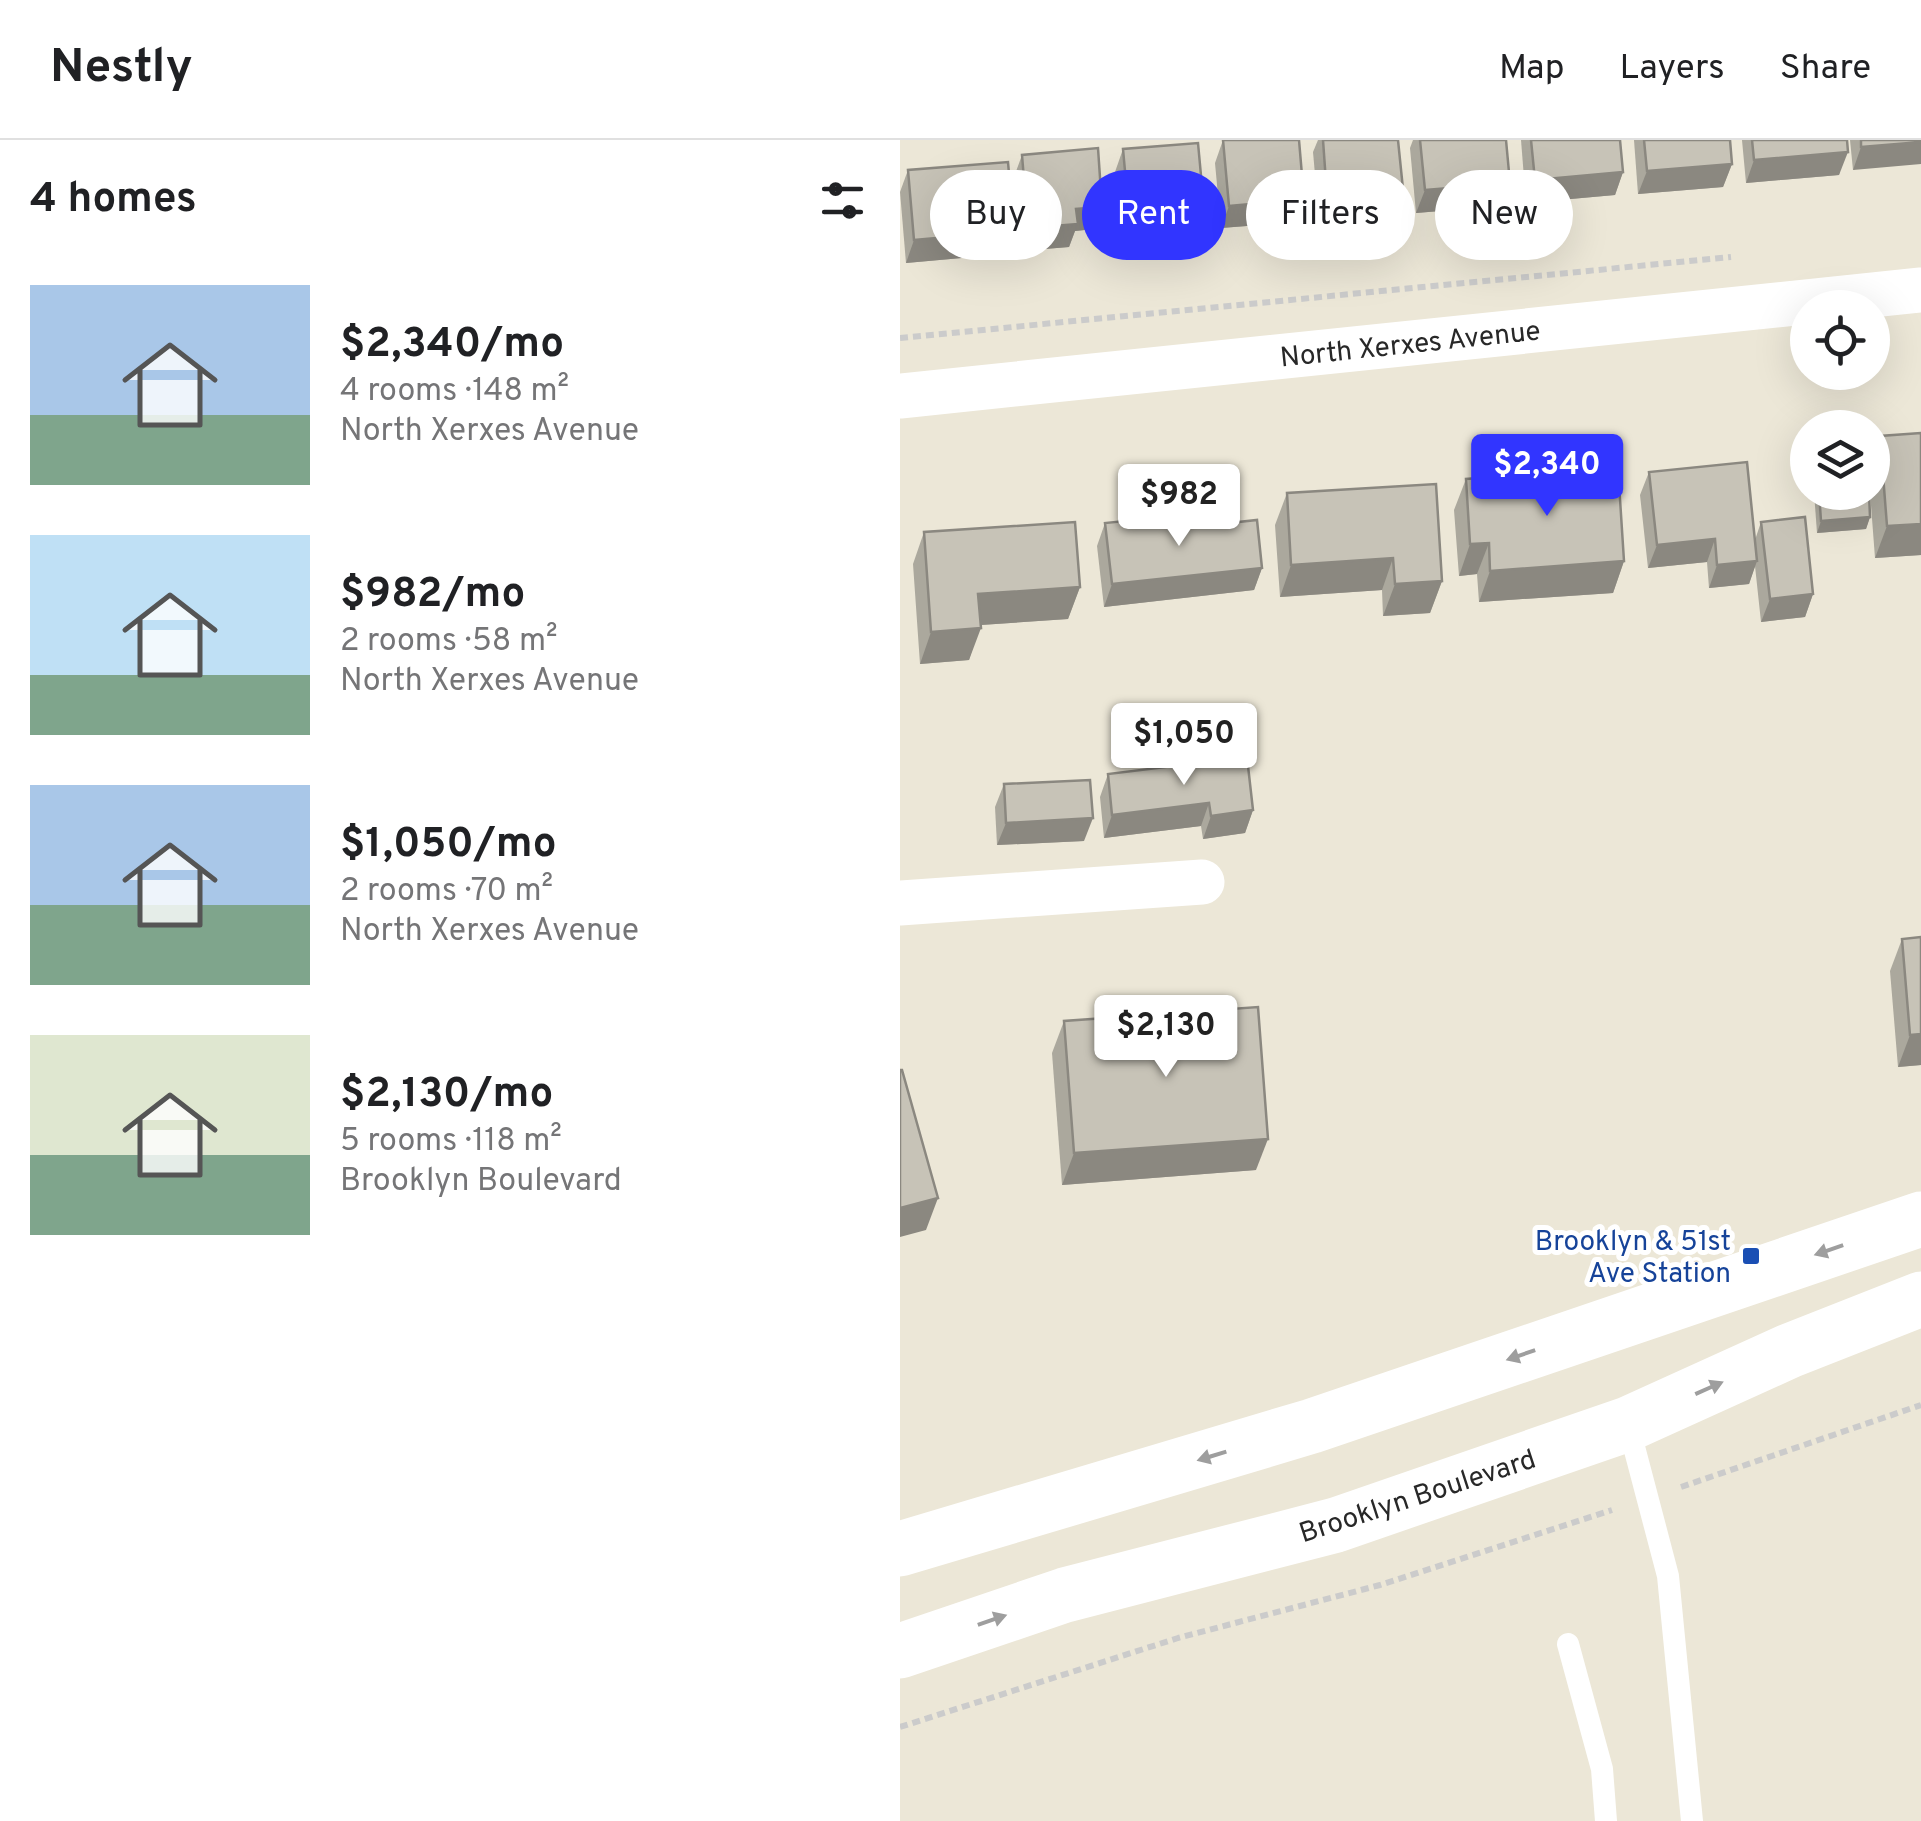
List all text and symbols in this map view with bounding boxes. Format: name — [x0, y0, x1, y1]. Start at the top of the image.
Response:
text: Nestly — [50, 39, 193, 99]
text: Map — [1499, 47, 1565, 91]
text: Layers — [1620, 47, 1725, 91]
text: Share — [1780, 47, 1871, 91]
chip: Buy — [930, 170, 1062, 260]
chip: Rent — [1082, 170, 1226, 260]
chip: Filters — [1246, 170, 1415, 260]
chip: New — [1435, 170, 1573, 260]
icon: filters — [815, 173, 870, 228]
text: 4 homes — [30, 174, 197, 227]
map controls — [1790, 290, 1890, 510]
button: locate — [1790, 290, 1890, 390]
street label: North Xerxes Avenue — [1278, 314, 1542, 378]
text: $2,340/mo — [340, 319, 564, 372]
icon: home — [110, 325, 230, 445]
text: 4 rooms · 148 m² — [340, 372, 569, 412]
button: layers — [1790, 410, 1890, 510]
text: North Xerxes Avenue — [340, 412, 639, 452]
pin: $2,340 — [1466, 434, 1628, 519]
text: $2,340 — [1493, 446, 1601, 486]
pin: $982 — [1120, 464, 1238, 549]
text: $982 — [1140, 476, 1218, 516]
text: $982/mo — [340, 569, 525, 622]
icon: home — [110, 575, 230, 695]
text: 2 rooms · 58 m² — [340, 622, 558, 662]
text: North Xerxes Avenue — [340, 662, 639, 702]
pin: $1,050 — [1103, 703, 1265, 788]
text: $1,050 — [1133, 715, 1235, 755]
text: $1,050/mo — [340, 819, 557, 872]
icon: home — [110, 825, 230, 945]
text: 2 rooms · 70 m² — [340, 872, 553, 912]
text: North Xerxes Avenue — [340, 912, 639, 952]
pin: $2,130 — [1085, 995, 1247, 1080]
text: $2,130 — [1116, 1007, 1216, 1047]
text: $2,130/mo — [340, 1069, 553, 1122]
icon: home — [110, 1075, 230, 1195]
text: 5 rooms · 118 m² — [340, 1122, 562, 1162]
text: Brooklyn Boulevard — [340, 1162, 622, 1202]
place label: Brooklyn & 51st Ave Station — [1535, 1225, 1731, 1293]
one-way arrow — [1813, 1243, 1843, 1258]
marker: Brooklyn & 51st Ave Station — [1740, 1245, 1762, 1267]
one-way arrow — [1506, 1348, 1536, 1363]
one-way arrow — [1694, 1380, 1724, 1396]
street label: Brooklyn Boulevard — [1295, 1443, 1541, 1553]
one-way arrow — [1196, 1449, 1227, 1464]
one-way arrow — [978, 1612, 1008, 1627]

